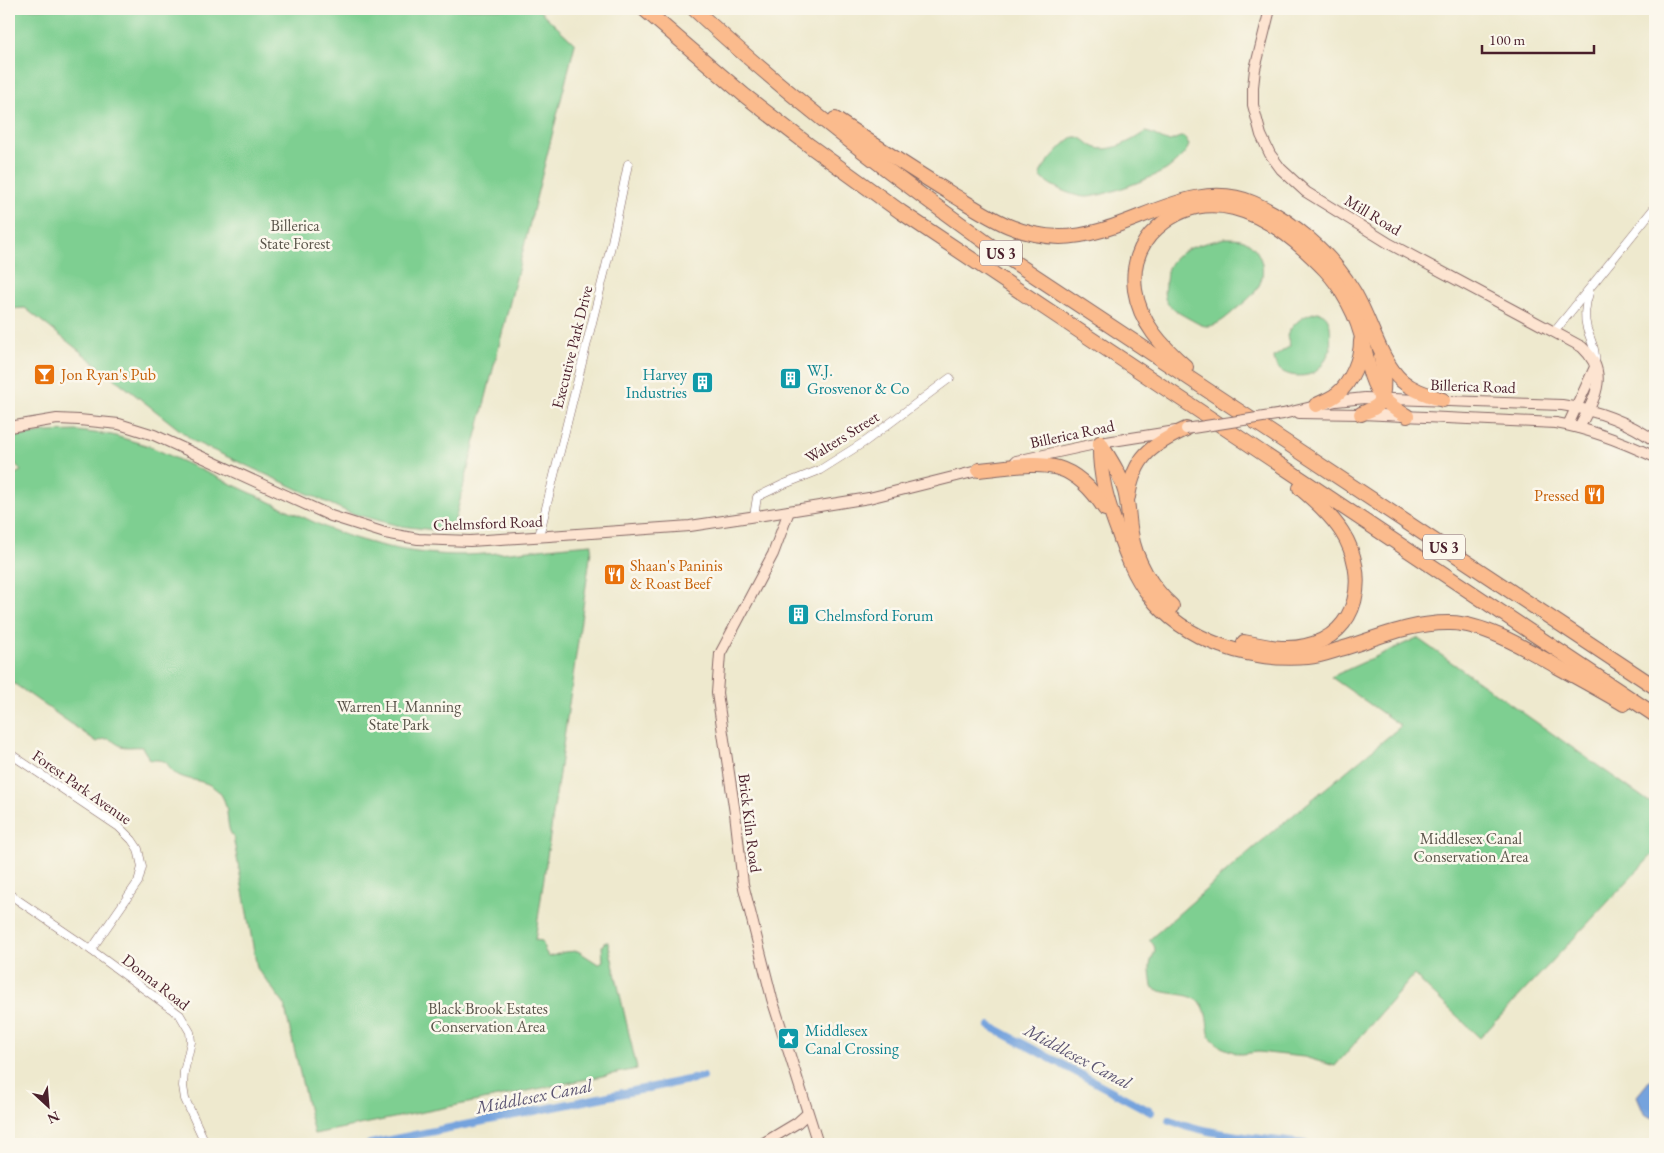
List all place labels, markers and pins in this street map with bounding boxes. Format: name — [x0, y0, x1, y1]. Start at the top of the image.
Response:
place label: W.J. Grosvenor & Co — [807, 360, 910, 399]
bar icon: Jon Ryan's Pub — [33, 362, 57, 386]
place label: Jon Ryan's Pub — [59, 364, 156, 385]
place label: Harvey Industries — [626, 364, 688, 403]
building icon: W.J. Grosvenor & Co — [779, 367, 803, 391]
building icon: Harvey Industries — [691, 371, 715, 395]
restaurant icon: Pressed — [1583, 483, 1607, 507]
place label: Pressed — [1534, 485, 1580, 506]
place label: Shaan's Paninis & Roast Beef — [630, 555, 723, 594]
restaurant icon: Shaan's Paninis & Roast Beef — [602, 562, 626, 586]
building icon: Chelmsford Forum — [787, 603, 811, 627]
place label: Chelmsford Forum — [815, 605, 934, 626]
place label: Middlesex Canal Crossing — [805, 1020, 900, 1059]
place icon: Middlesex Canal Crossing — [777, 1027, 801, 1051]

